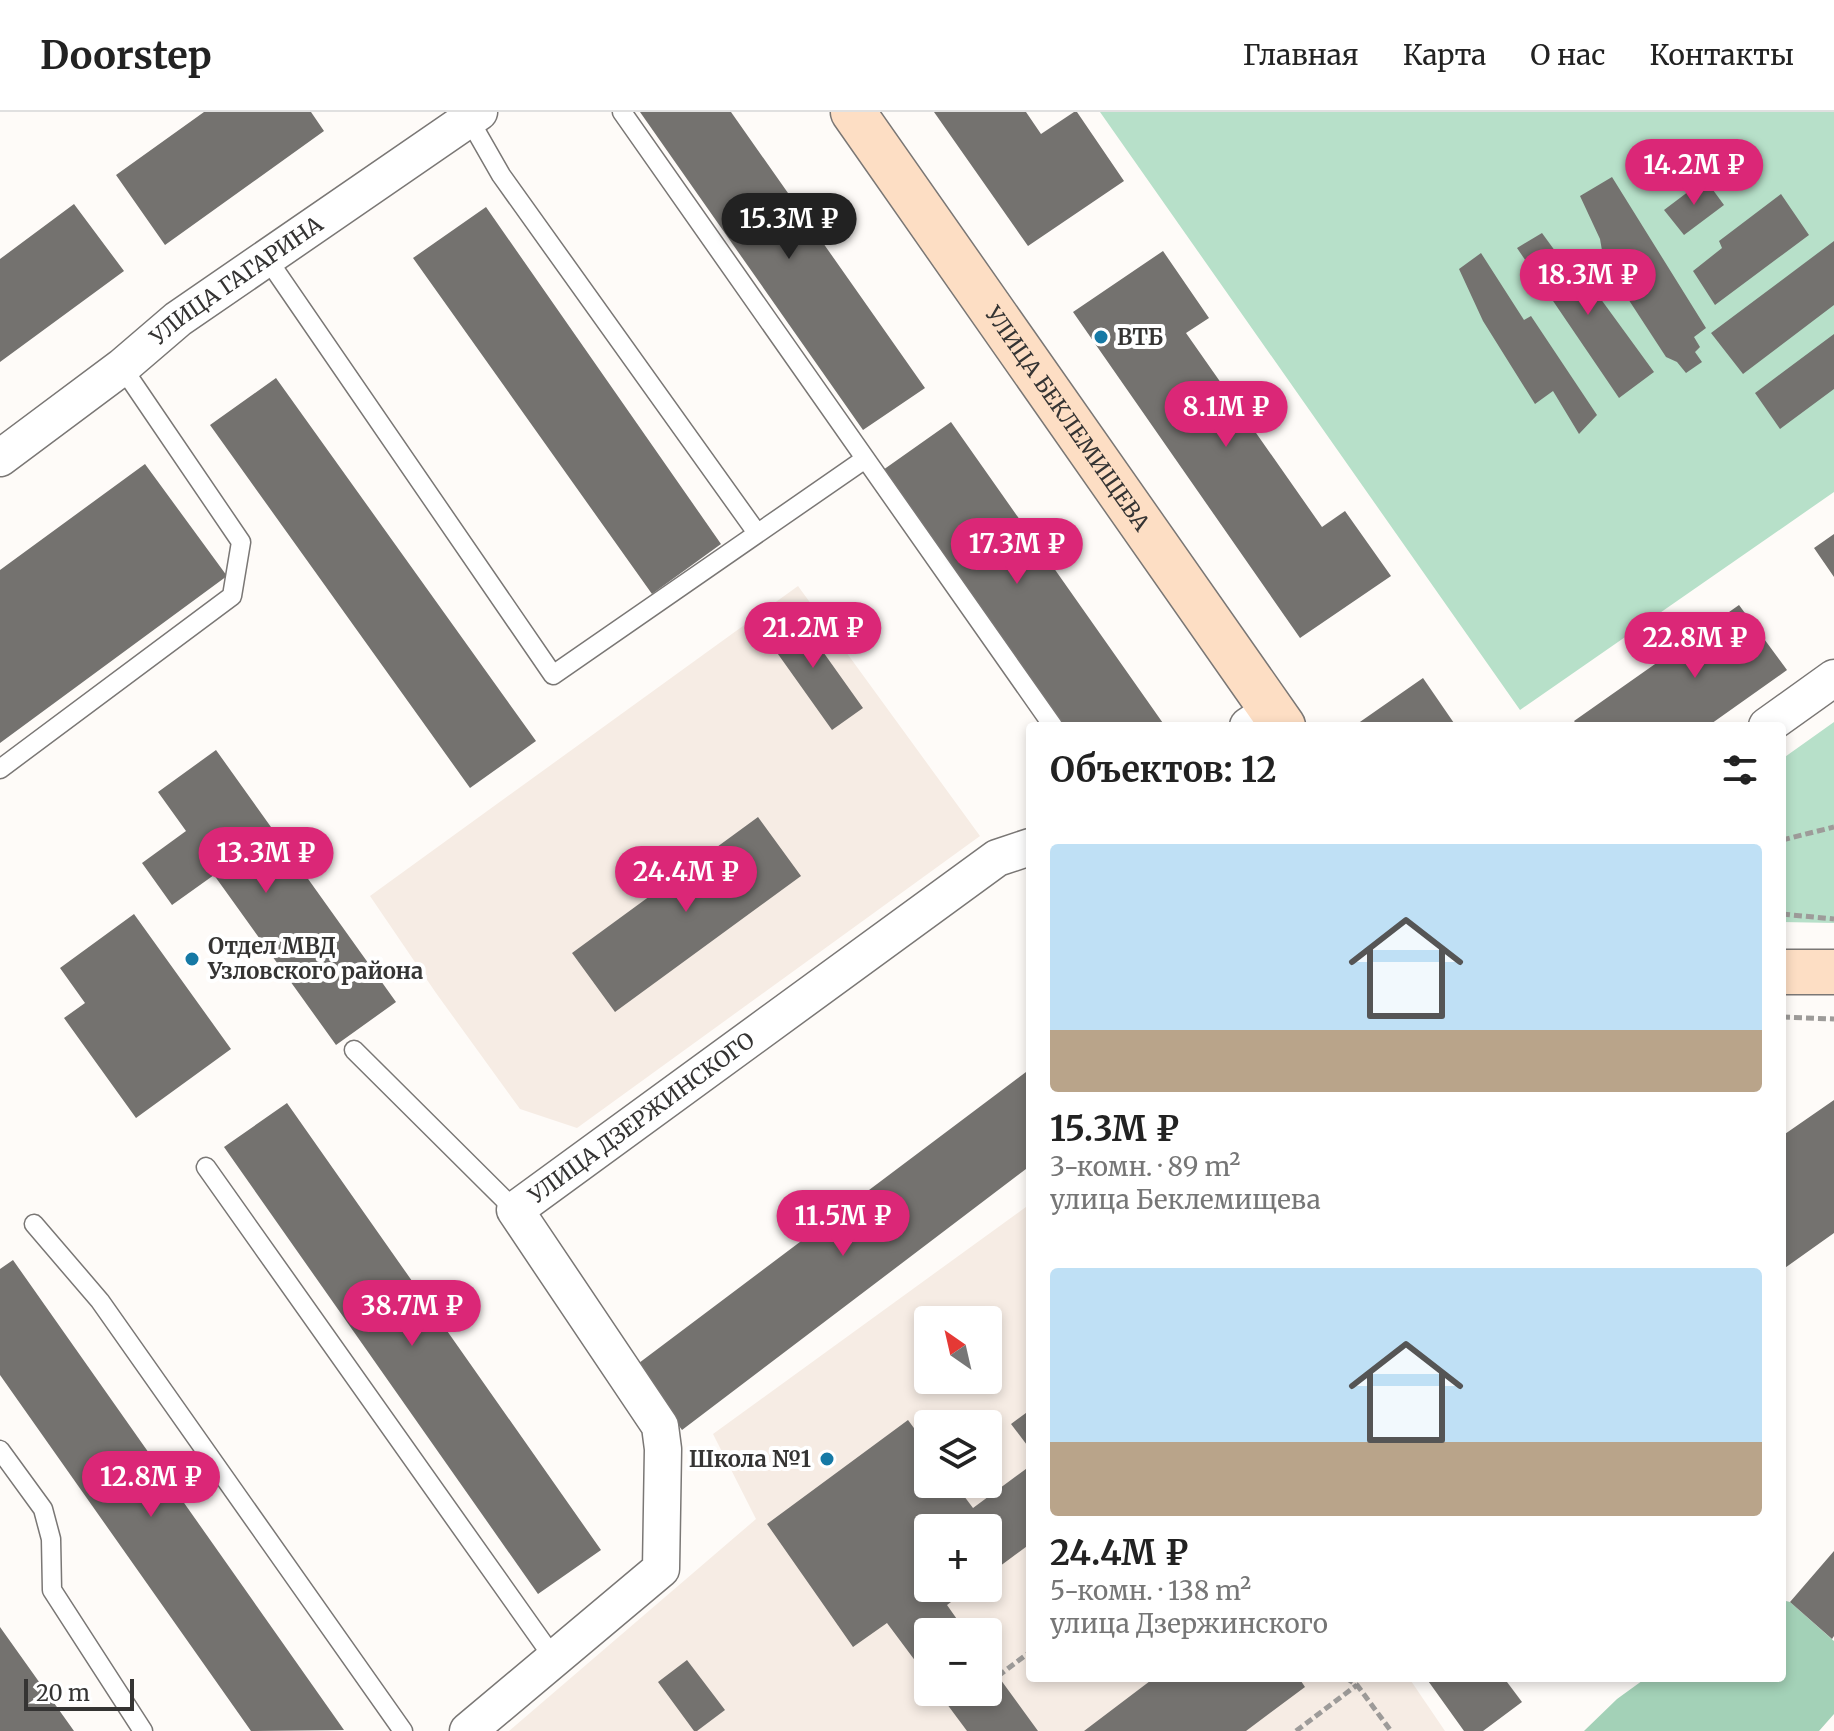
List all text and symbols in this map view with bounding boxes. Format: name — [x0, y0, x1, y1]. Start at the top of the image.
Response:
text: Doorstep — [40, 32, 212, 79]
text: Главная — [1243, 37, 1359, 73]
text: Карта — [1403, 37, 1486, 73]
text: О нас — [1530, 37, 1605, 73]
text: Контакты — [1649, 37, 1794, 73]
pin: 14.2M ₽ — [1620, 139, 1768, 207]
text: 14.2M ₽ — [1643, 148, 1745, 181]
pin: 15.3M ₽ — [715, 193, 863, 261]
text: 15.3M ₽ — [740, 202, 838, 235]
street label: УЛИЦА ГАГАРИНА — [144, 209, 328, 351]
pin: 18.3M ₽ — [1514, 249, 1662, 317]
text: 18.3M ₽ — [1538, 258, 1638, 291]
street label: УЛИЦА БЕКЛЕМИЩЕВА — [979, 300, 1156, 536]
place label: ВТБ — [1117, 323, 1163, 351]
marker: ВТБ — [1092, 328, 1110, 346]
pin: 8.1M ₽ — [1161, 381, 1291, 449]
text: 8.1M ₽ — [1183, 390, 1269, 423]
pin: 17.3M ₽ — [943, 518, 1091, 586]
text: 17.3M ₽ — [969, 527, 1065, 560]
pin: 21.2M ₽ — [739, 602, 887, 670]
text: 21.2M ₽ — [762, 611, 864, 644]
pin: 22.8M ₽ — [1621, 612, 1769, 680]
text: 22.8M ₽ — [1642, 621, 1748, 654]
icon: filters — [1718, 748, 1762, 792]
text: Объектов: 12 — [1050, 749, 1276, 791]
pin: 13.3M ₽ — [192, 827, 340, 895]
text: 13.3M ₽ — [217, 836, 315, 869]
pin: 24.4M ₽ — [612, 846, 760, 914]
text: 24.4M ₽ — [633, 855, 739, 888]
icon: home — [1334, 896, 1478, 1040]
place label: Отдел МВД Узловского района — [207, 932, 423, 985]
marker: Отдел МВД Узловского района — [183, 950, 201, 968]
street label: УЛИЦА ДЗЕРЖИНСКОГО — [522, 1026, 760, 1210]
text: 15.3M ₽ — [1050, 1108, 1179, 1150]
text: 3-комн. · 89 m² — [1050, 1150, 1240, 1183]
text: улица Беклемищева — [1050, 1183, 1321, 1216]
pin: 11.5M ₽ — [769, 1190, 917, 1258]
text: 11.5M ₽ — [795, 1199, 891, 1232]
pin: 38.7M ₽ — [338, 1280, 486, 1348]
text: 38.7M ₽ — [361, 1289, 463, 1322]
north arrow — [914, 1306, 1002, 1394]
map controls — [914, 1306, 1002, 1706]
icon: home — [1334, 1320, 1478, 1464]
button: layers — [914, 1410, 1002, 1498]
place label: Школа №1 — [689, 1445, 811, 1473]
marker: Школа №1 — [818, 1450, 836, 1468]
pin: 12.8M ₽ — [77, 1451, 225, 1519]
text: 12.8M ₽ — [100, 1460, 202, 1493]
button: + — [914, 1514, 1002, 1602]
text: 24.4M ₽ — [1050, 1532, 1189, 1574]
text: 5-комн. · 138 m² — [1050, 1574, 1251, 1607]
text: улица Дзержинского — [1050, 1607, 1328, 1640]
button: − — [914, 1618, 1002, 1706]
scale bar — [24, 1675, 134, 1711]
text: 20 m — [36, 1679, 90, 1707]

